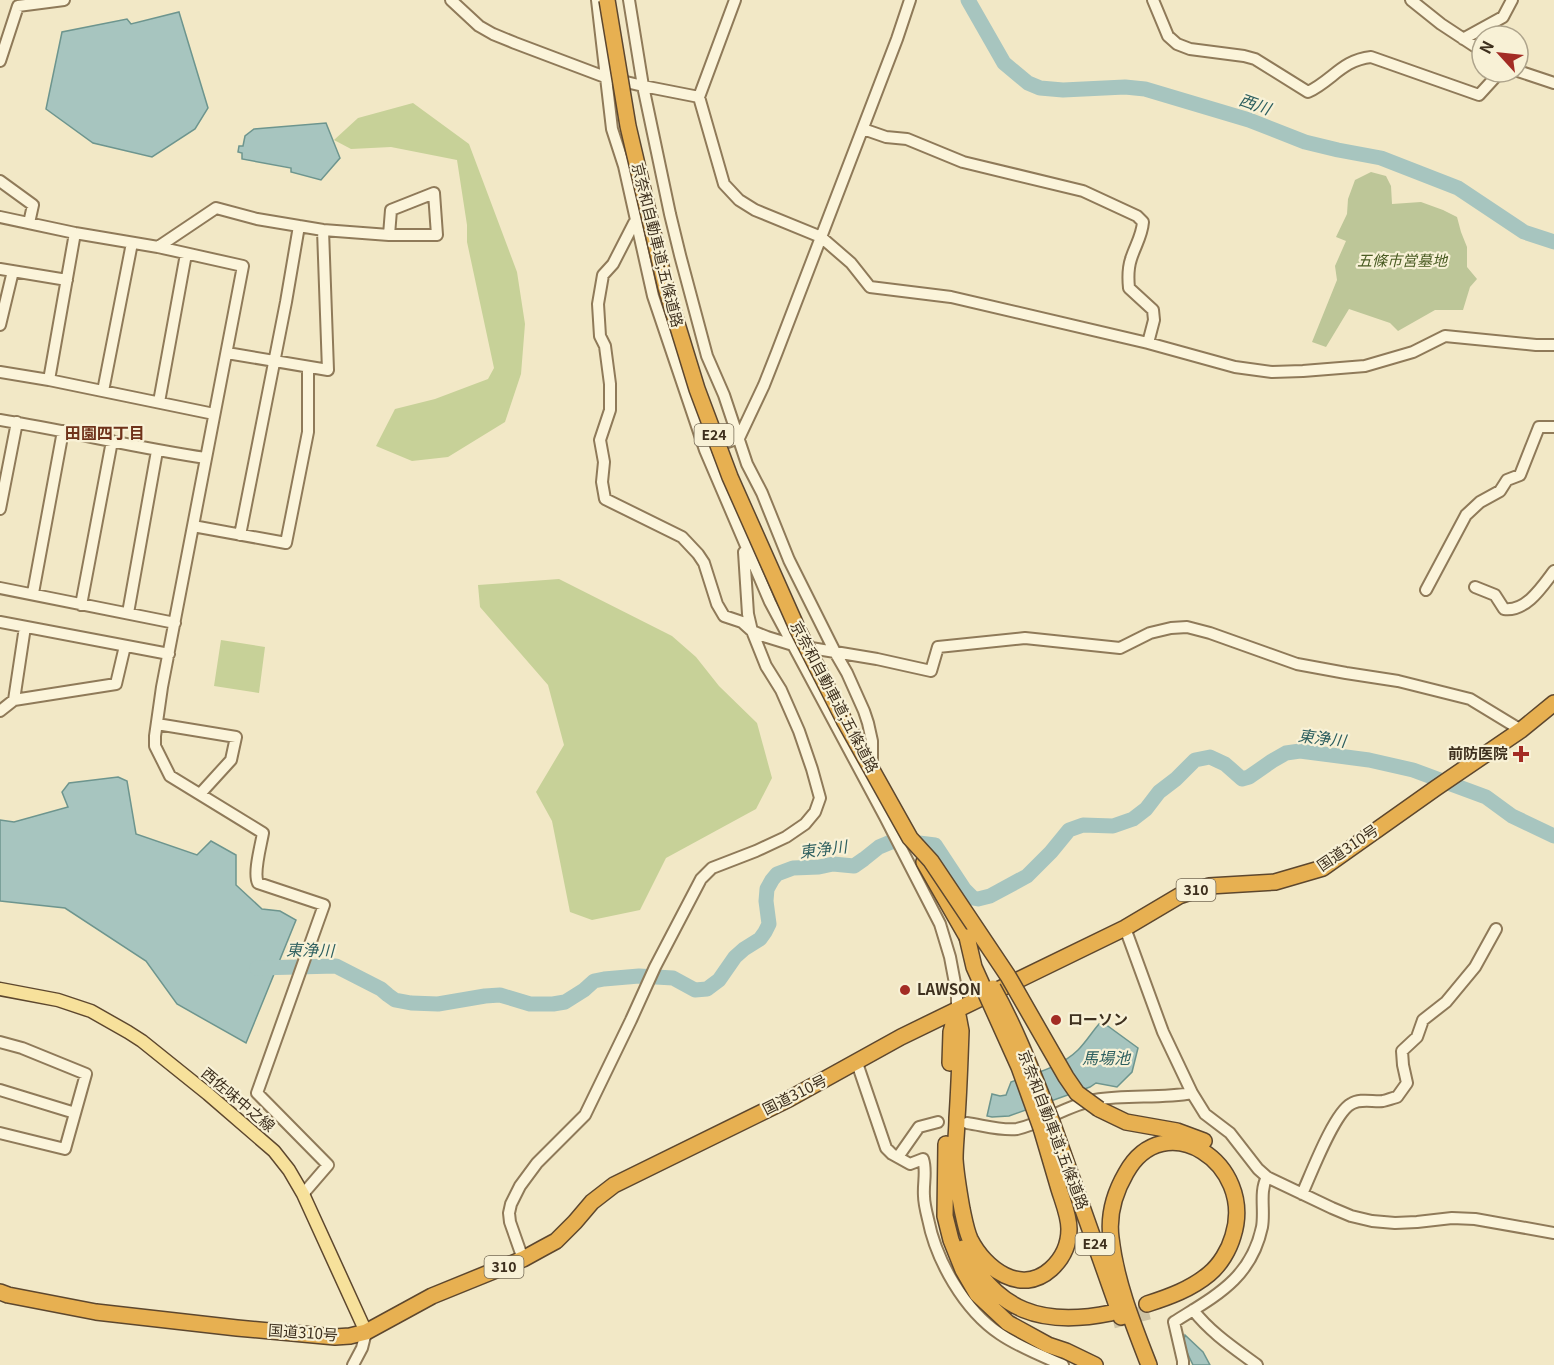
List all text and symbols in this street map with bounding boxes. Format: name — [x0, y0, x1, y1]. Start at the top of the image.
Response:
north arrow — [1470, 24, 1530, 84]
text: N — [1472, 36, 1499, 58]
water label: 西川 — [1236, 86, 1276, 120]
street label: 京奈和自動車道;五條道路 — [628, 160, 689, 329]
park label: 五條市営墓地 — [1357, 249, 1449, 270]
district label: 田園四丁目 — [65, 420, 145, 444]
road number: E24 — [694, 424, 734, 446]
street label: 京奈和自動車道;五條道路 — [786, 617, 884, 776]
water label: 東浄川 — [1297, 722, 1349, 752]
place label: 前防医院 — [1448, 742, 1508, 763]
marker: 前防医院 — [1512, 745, 1530, 763]
street label: 国道310号 — [1312, 818, 1382, 875]
water label: 東浄川 — [798, 833, 850, 863]
road number: 310 — [1176, 879, 1216, 901]
water label: 東浄川 — [286, 937, 336, 961]
place label: LAWSON — [917, 978, 981, 999]
marker: LAWSON — [898, 983, 912, 997]
place label: ローソン — [1068, 1008, 1128, 1029]
marker: ローソン — [1049, 1013, 1063, 1027]
water label: 馬場池 — [1082, 1045, 1132, 1069]
street label: 京奈和自動車道;五條道路 — [1014, 1047, 1095, 1212]
street label: 西佐味中之線 — [198, 1062, 280, 1136]
street label: 国道310号 — [758, 1068, 830, 1119]
road number: E24 — [1076, 1233, 1114, 1255]
road number: 310 — [484, 1256, 524, 1278]
street label: 国道310号 — [267, 1319, 339, 1344]

